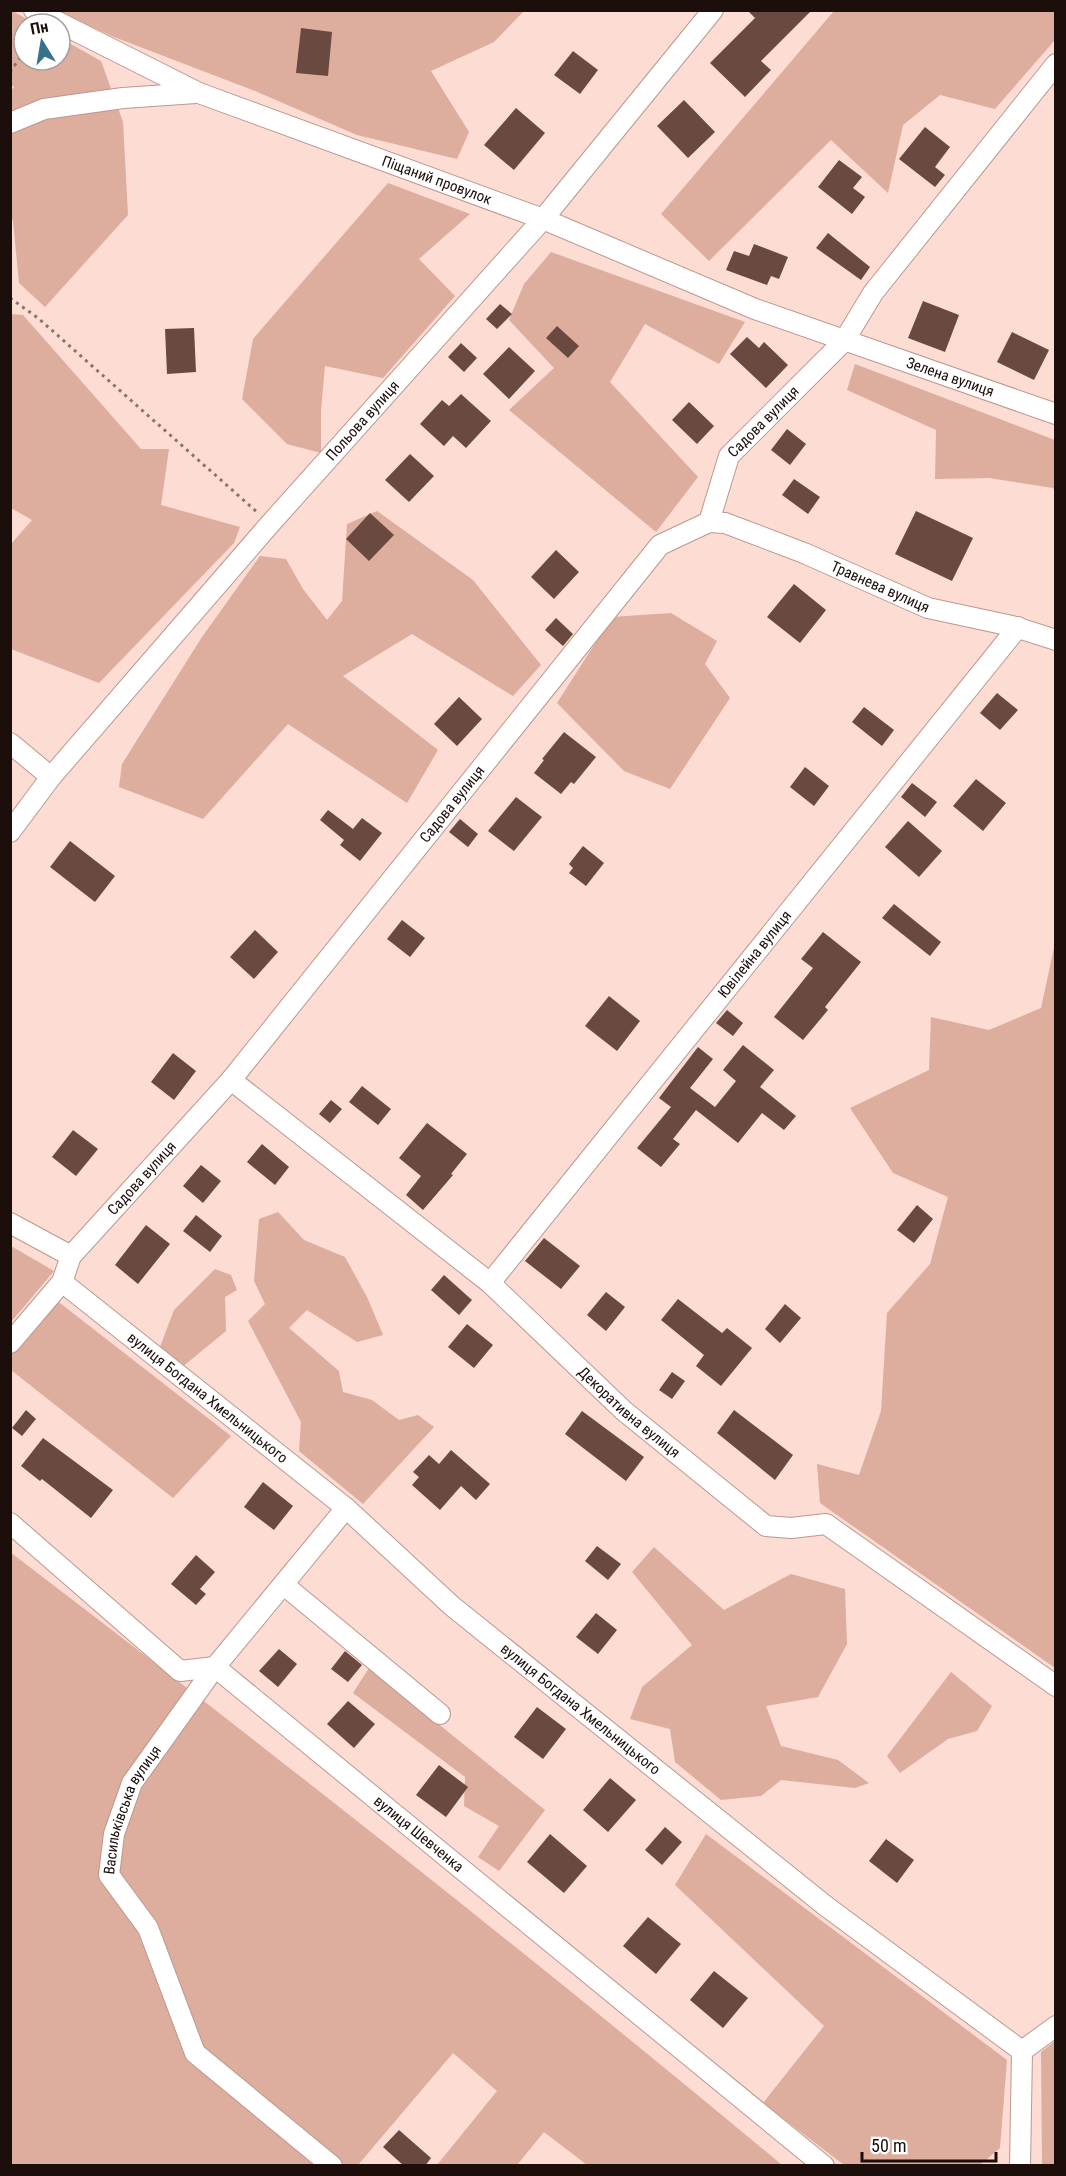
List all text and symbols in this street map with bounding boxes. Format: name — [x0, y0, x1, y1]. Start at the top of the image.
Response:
north arrow — [12, 12, 72, 72]
text: Пн — [29, 17, 50, 39]
street label: Піщаний провулок — [379, 152, 494, 208]
street label: Зелена вулиця — [904, 353, 996, 401]
street label: Польова вулиця — [322, 377, 403, 464]
street label: Садова вулиця — [724, 382, 803, 461]
street label: Травнева вулиця — [828, 557, 932, 617]
street label: Садова вулиця — [416, 762, 488, 846]
street label: Ювілейна вулиця — [714, 907, 795, 1002]
street label: Садова вулиця — [104, 1137, 180, 1219]
street label: вулиця Богдана Хмельницького — [124, 1329, 291, 1467]
street label: Декоративна вулиця — [574, 1363, 684, 1462]
street label: вулиця Богдана Хмельницького — [497, 1640, 664, 1779]
street label: Васильківська вулиця — [100, 1742, 165, 1876]
street label: вулиця Шевченка — [370, 1792, 467, 1876]
scale bar — [862, 2125, 996, 2163]
text: 50 m — [871, 2135, 906, 2156]

